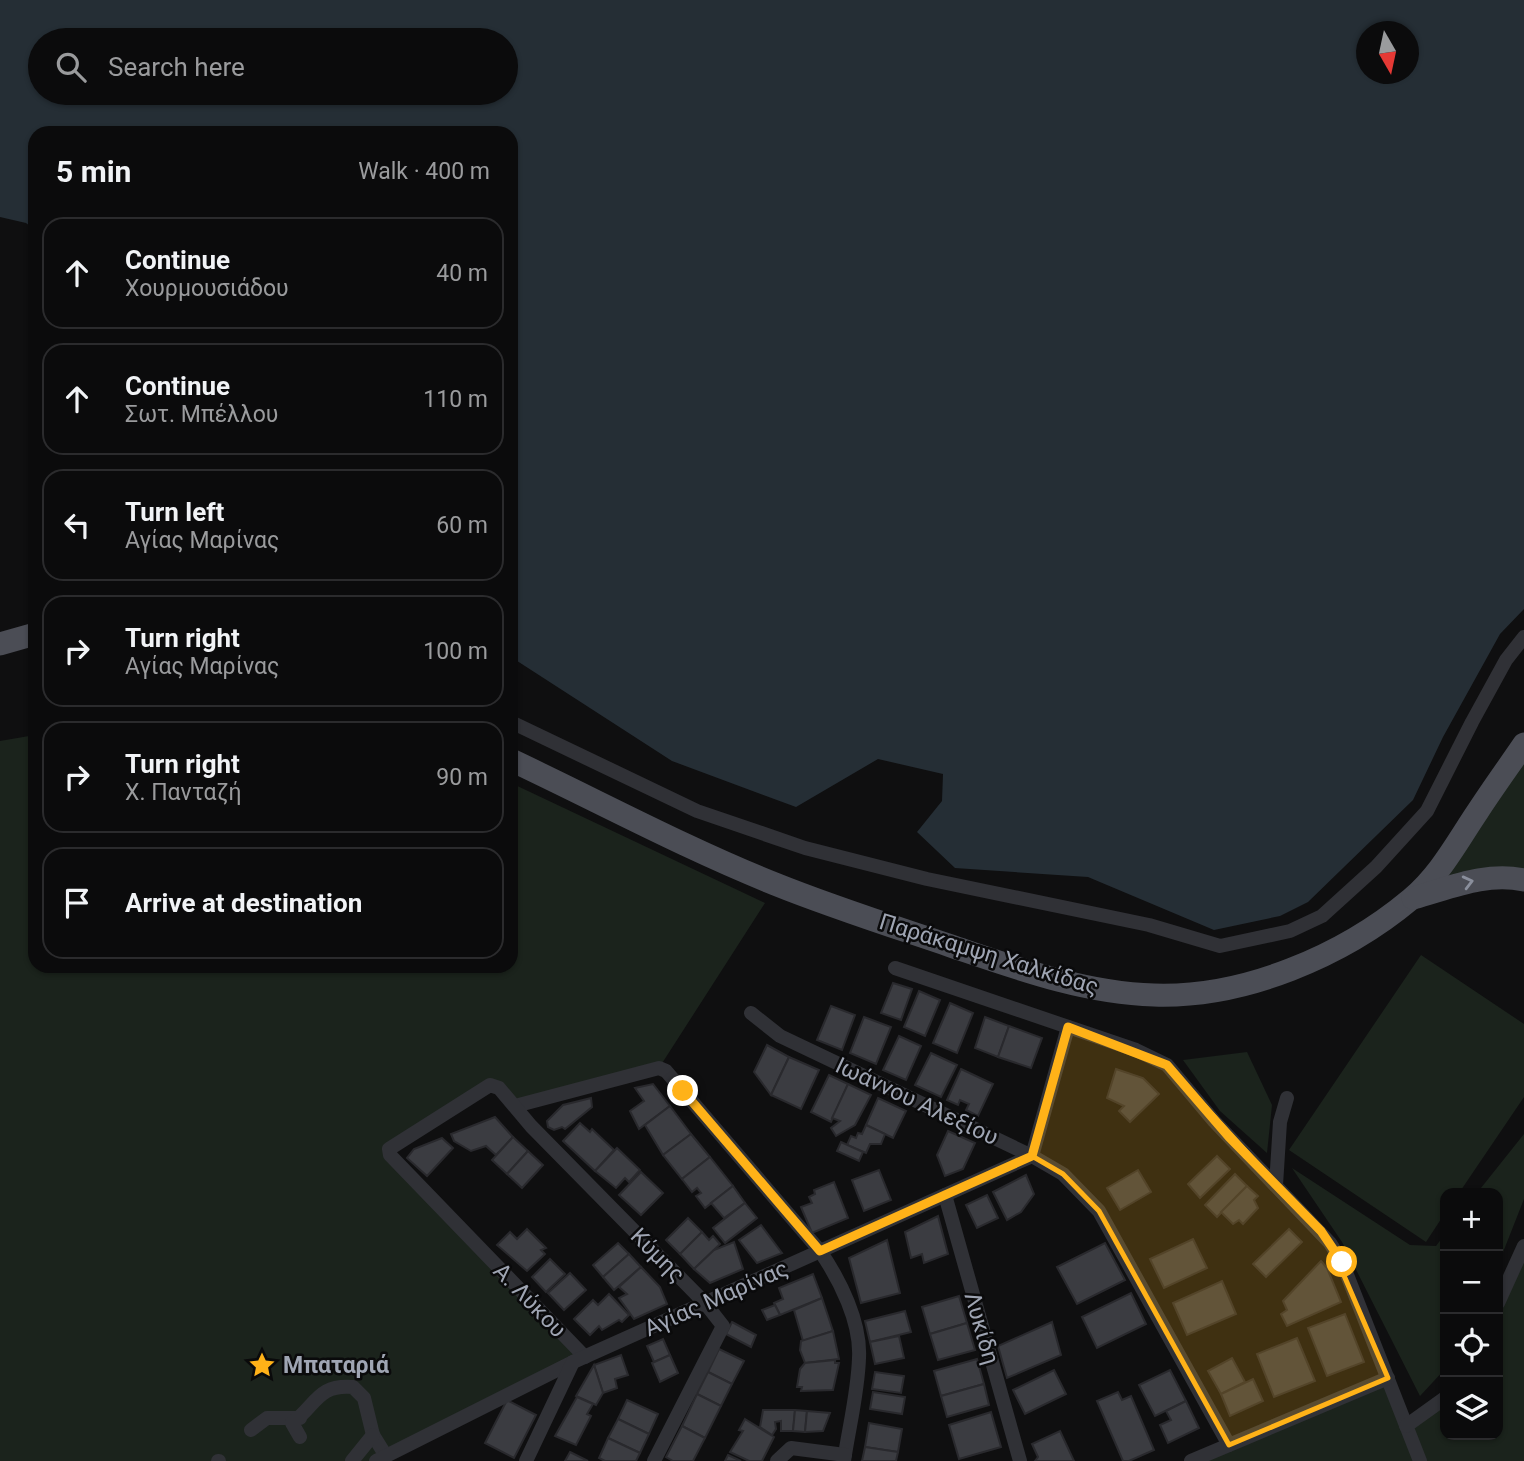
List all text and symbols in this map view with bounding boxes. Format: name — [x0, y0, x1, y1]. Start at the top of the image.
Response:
north arrow — [1356, 21, 1419, 84]
search box — [28, 28, 518, 105]
icon: search — [52, 48, 90, 86]
text: Search here — [108, 52, 245, 82]
text: 5 min — [56, 154, 131, 189]
text: Walk · 400 m — [358, 158, 490, 185]
text: Continue — [125, 245, 230, 275]
icon: ahead — [58, 254, 96, 292]
text: 40 m — [436, 260, 488, 287]
text: Χουρμουσιάδου — [125, 275, 289, 302]
text: Continue — [125, 371, 230, 401]
icon: ahead — [58, 380, 96, 418]
text: 110 m — [423, 386, 488, 413]
text: Σωτ. Μπέλλου — [125, 401, 278, 428]
text: Turn left — [125, 497, 224, 527]
icon: left — [58, 506, 96, 544]
text: 60 m — [436, 512, 488, 539]
text: Αγίας Μαρίνας — [125, 527, 279, 554]
text: Turn right — [125, 623, 240, 653]
icon: right — [58, 632, 96, 670]
text: 100 m — [423, 638, 488, 665]
text: Αγίας Μαρίνας — [125, 653, 279, 680]
text: Turn right — [125, 749, 240, 779]
icon: right — [58, 758, 96, 796]
text: 90 m — [436, 764, 488, 791]
text: Χ. Πανταζή — [125, 779, 241, 806]
one-way arrow — [1461, 876, 1473, 890]
icon: arrive — [58, 884, 96, 922]
text: Arrive at destination — [125, 888, 362, 918]
street label: Παράκαμψη Χαλκίδας — [876, 908, 1102, 1001]
street label: Ιωάννου Αλεξίου — [831, 1052, 1002, 1151]
route end — [667, 1075, 698, 1106]
map controls — [1440, 1188, 1503, 1440]
button: + — [1440, 1188, 1503, 1251]
street label: Κύμης — [625, 1223, 690, 1288]
route start — [1326, 1246, 1357, 1277]
button: − — [1440, 1251, 1503, 1314]
street label: Αγίας Μαρίνας — [640, 1255, 792, 1342]
street label: Α. Λύκου — [488, 1258, 572, 1343]
street label: Λυκίδη — [958, 1289, 1005, 1367]
button: locate — [1440, 1314, 1503, 1377]
place icon: Μπαταριά — [247, 1350, 277, 1380]
place label: Μπαταριά — [283, 1352, 389, 1379]
button: layers — [1440, 1377, 1503, 1440]

